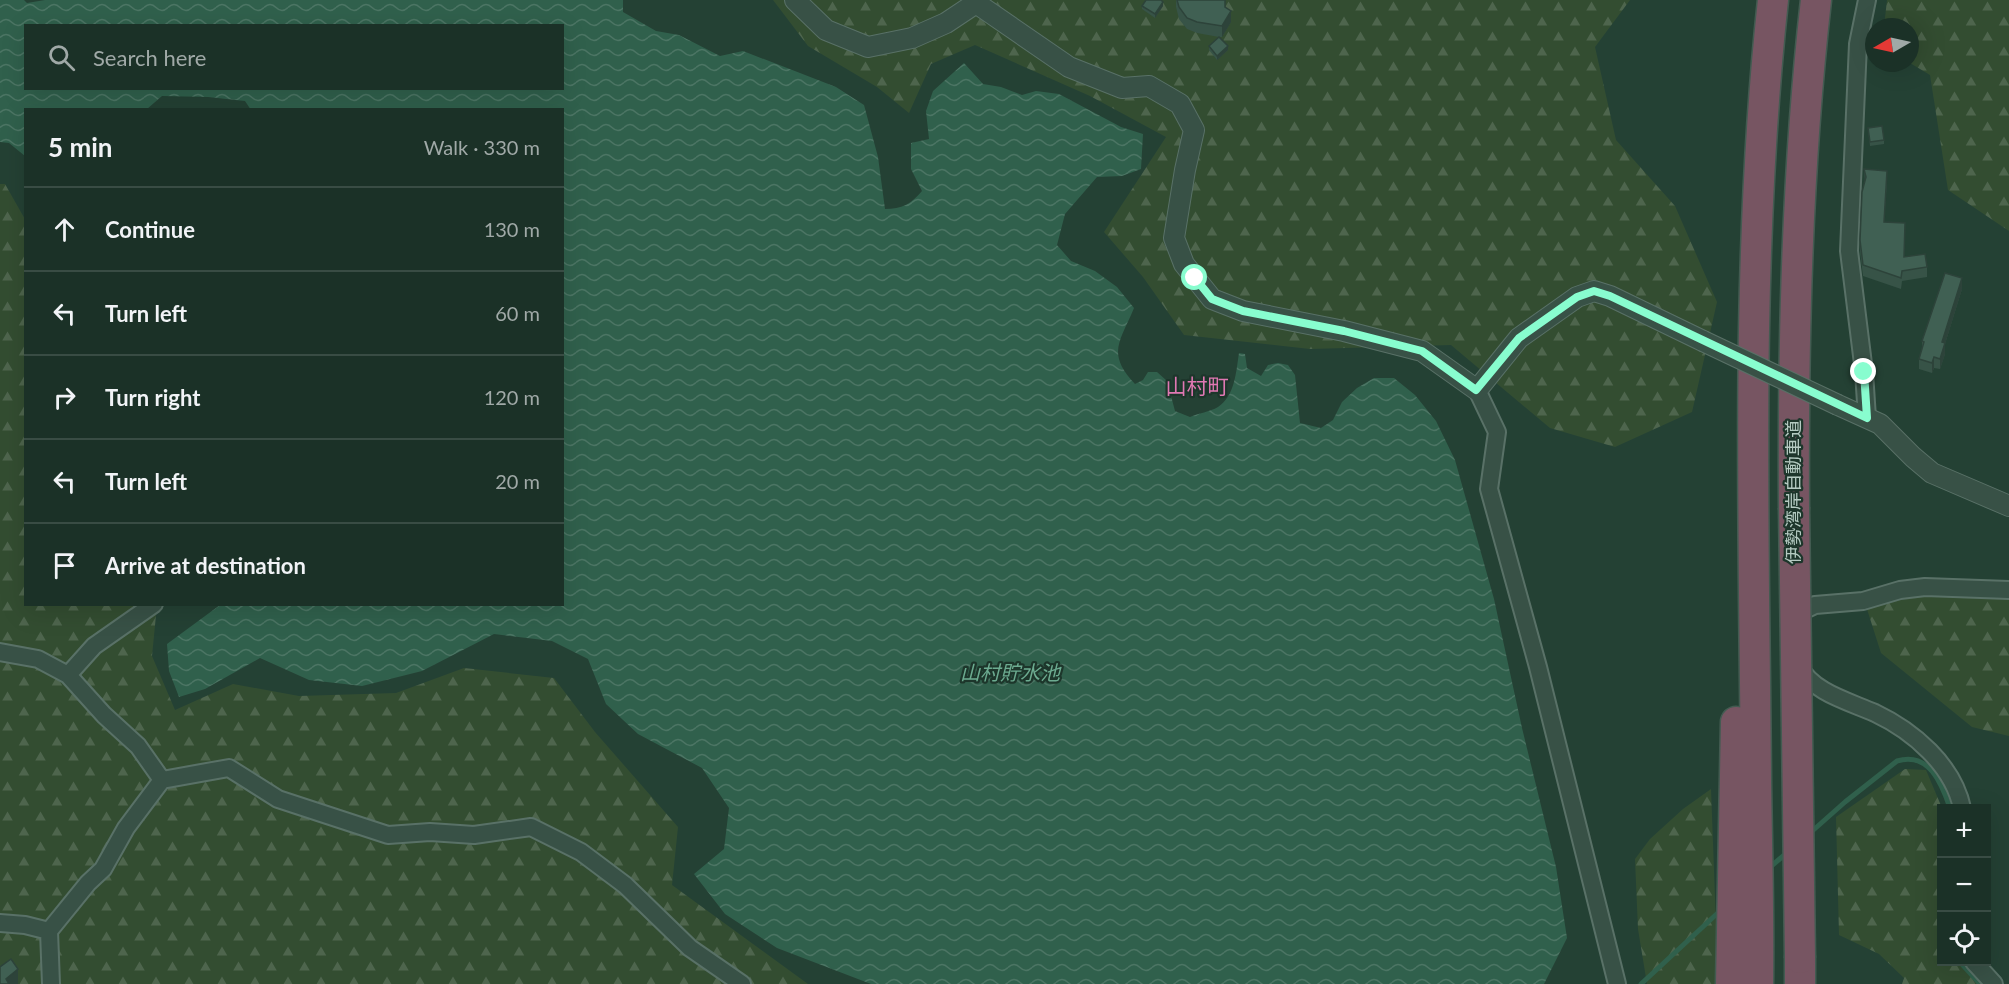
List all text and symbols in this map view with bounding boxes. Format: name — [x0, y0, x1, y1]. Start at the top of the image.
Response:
north arrow — [1865, 18, 1919, 72]
search box — [24, 24, 564, 90]
icon: search — [45, 41, 78, 74]
text: Search here — [93, 44, 206, 71]
text: 5 min — [48, 131, 112, 163]
text: Walk · 330 m — [424, 135, 540, 159]
icon: ahead — [48, 213, 81, 246]
text: Continue — [105, 216, 195, 243]
text: 130 m — [484, 217, 540, 241]
route start — [1181, 264, 1207, 290]
icon: left — [48, 297, 81, 330]
text: Turn left — [105, 300, 187, 327]
text: 60 m — [495, 301, 540, 325]
route end — [1850, 358, 1876, 384]
district label: 山村町 — [1166, 373, 1229, 398]
icon: right — [48, 381, 81, 414]
text: Turn right — [105, 384, 200, 411]
text: 120 m — [484, 385, 540, 409]
street label: 伊勢湾岸自動車道 — [1782, 420, 1804, 564]
icon: left — [48, 465, 81, 498]
text: Turn left — [105, 468, 187, 495]
text: 20 m — [495, 469, 540, 493]
icon: arrive — [48, 549, 81, 582]
text: Arrive at destination — [105, 552, 306, 579]
water label: 山村貯水池 — [960, 660, 1062, 684]
map controls — [1937, 804, 1991, 966]
button: + — [1937, 804, 1991, 858]
button: − — [1937, 858, 1991, 912]
button: locate — [1937, 912, 1991, 966]

